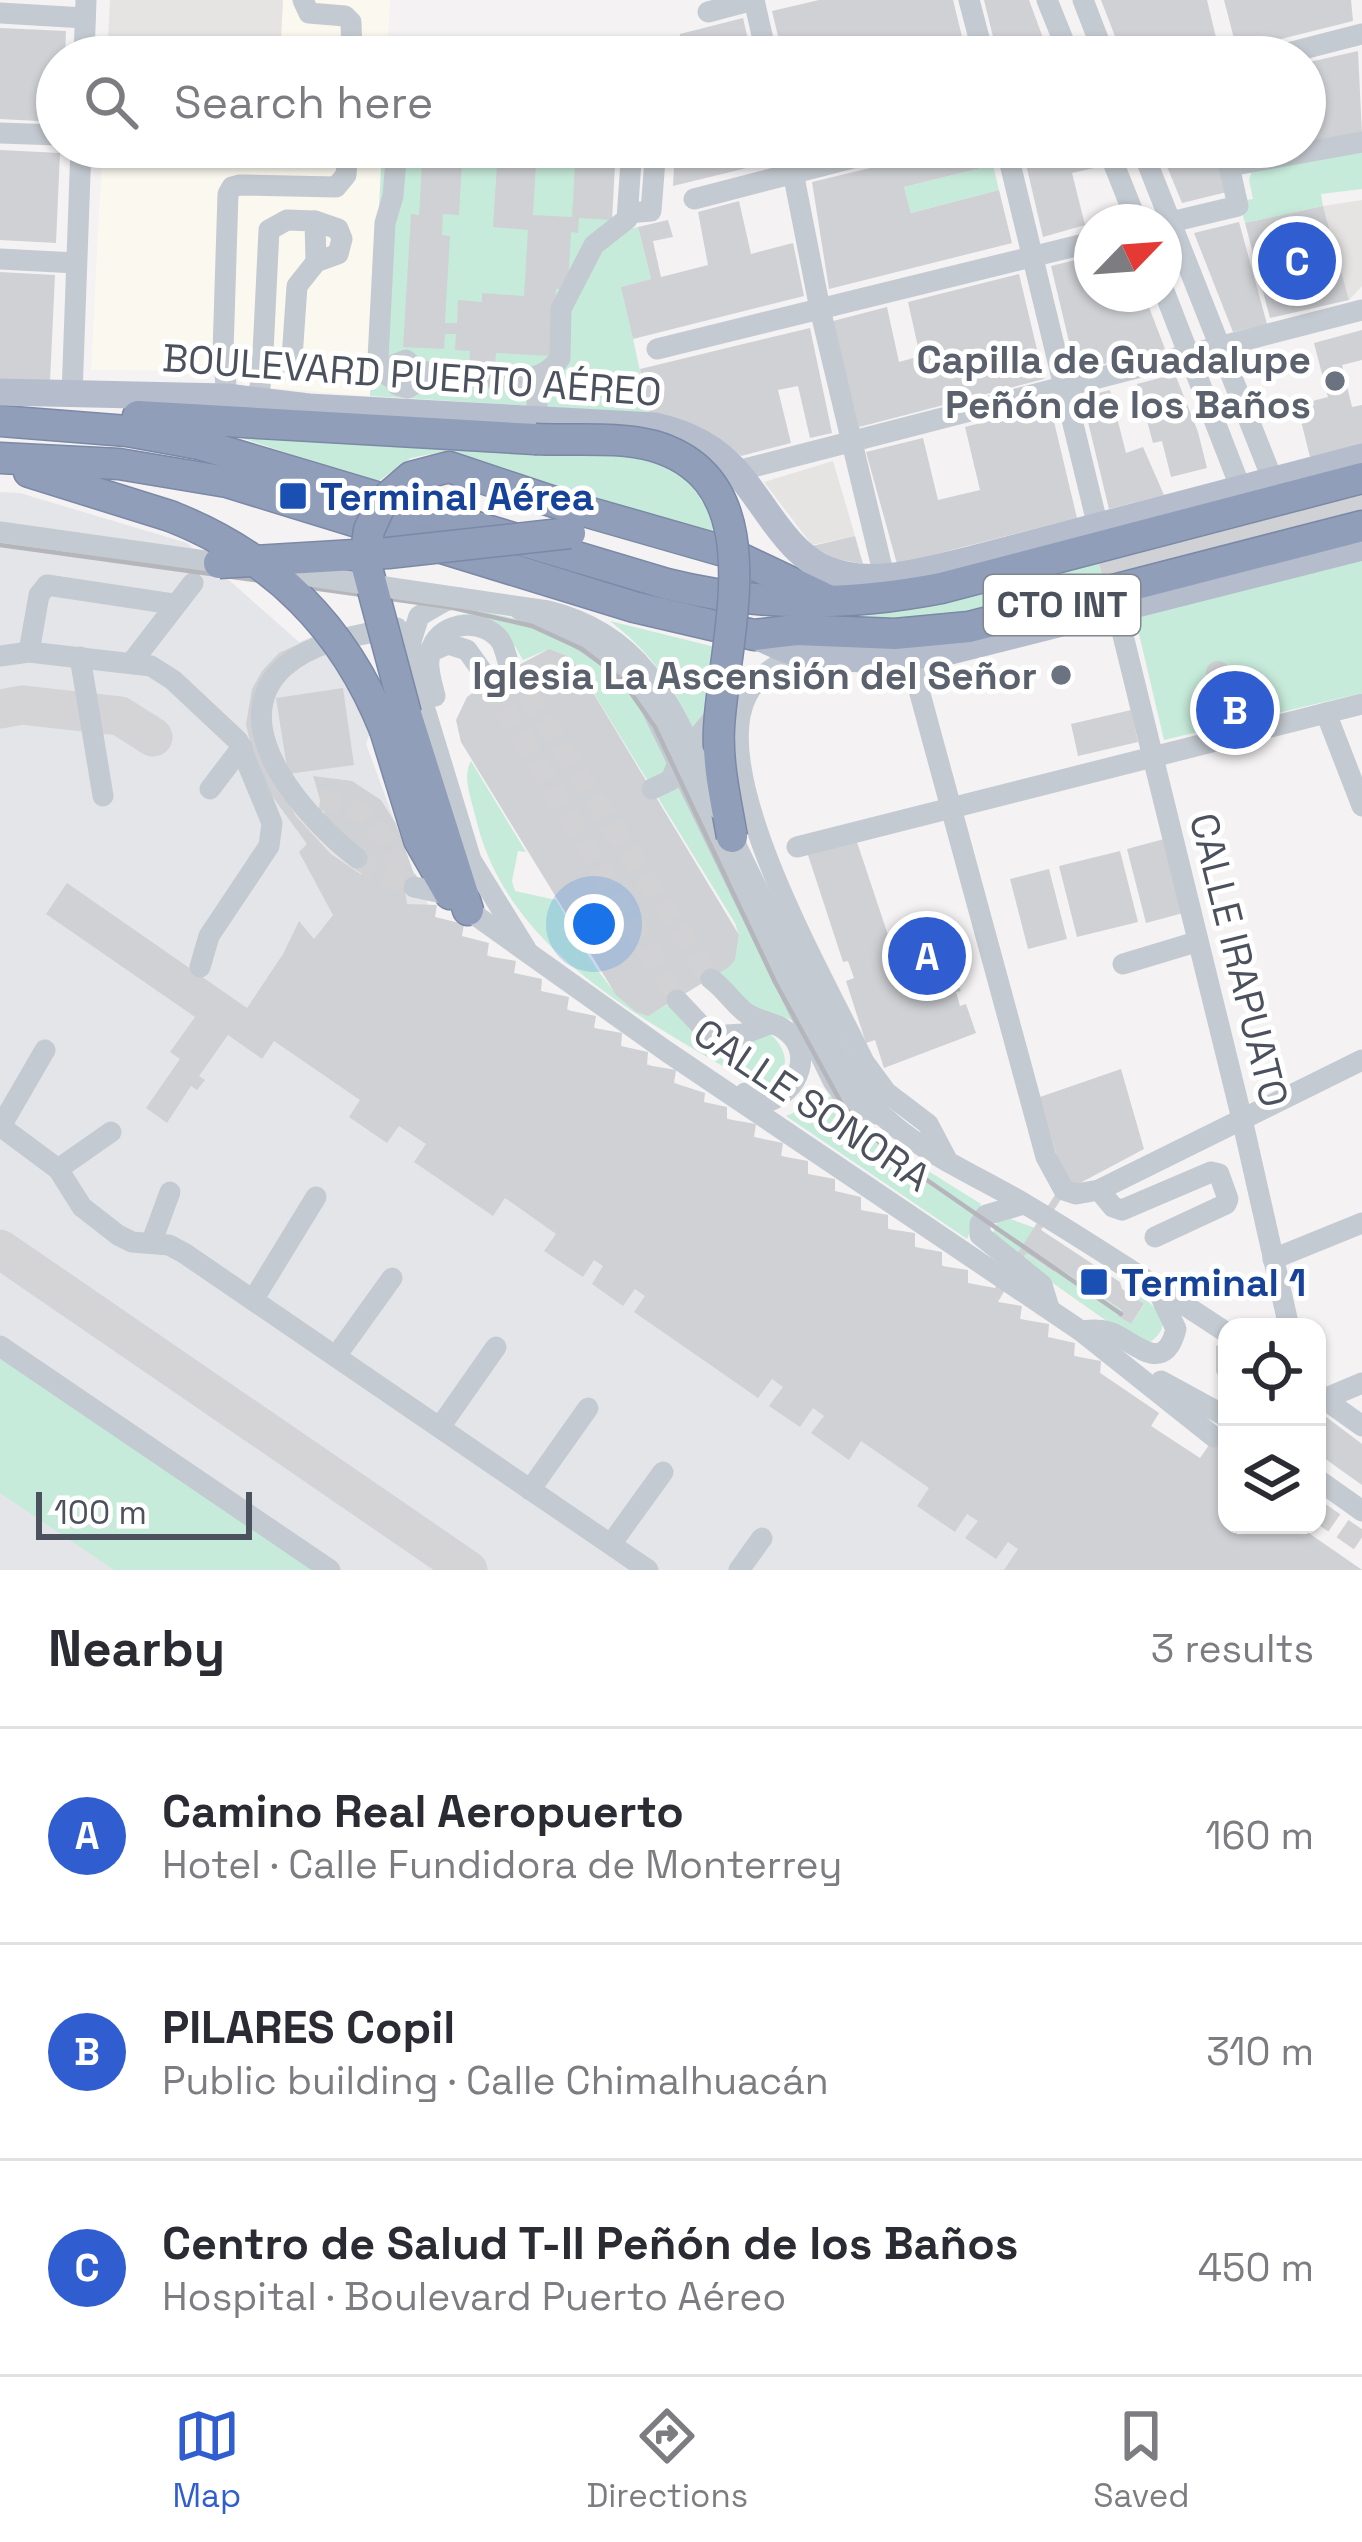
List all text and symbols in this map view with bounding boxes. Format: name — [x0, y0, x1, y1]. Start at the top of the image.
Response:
search box — [36, 36, 1326, 168]
icon: search — [78, 69, 144, 135]
text: Search here — [174, 74, 433, 131]
north arrow — [1074, 204, 1182, 312]
pin: C — [1258, 216, 1336, 306]
street label: BOULEVARD PUERTO AÉREO — [161, 333, 663, 417]
place label: Capilla de Guadalupe Peñón de los Baños — [916, 335, 1311, 429]
marker: Capilla de Guadalupe Peñón de los Baños — [1322, 368, 1348, 394]
place label: Terminal Aérea — [320, 472, 594, 521]
marker: Terminal Aérea — [277, 480, 309, 512]
road number: CTO INT — [984, 575, 1140, 635]
place label: Iglesia La Ascensión del Señor — [472, 651, 1037, 700]
marker: Iglesia La Ascensión del Señor — [1048, 662, 1074, 688]
pin: B — [1196, 665, 1274, 755]
street label: CALLE IRAPUATO — [1179, 808, 1299, 1112]
your location — [564, 894, 624, 954]
pin: A — [888, 911, 966, 1001]
street label: CALLE SONORA — [684, 1008, 940, 1202]
place label: Terminal 1 — [1121, 1258, 1306, 1307]
marker: Terminal 1 — [1078, 1266, 1110, 1298]
map controls — [1218, 1318, 1326, 1534]
button: locate — [1218, 1318, 1326, 1426]
button: layers — [1218, 1426, 1326, 1534]
scale bar — [36, 1486, 252, 1539]
text: 100 m — [54, 1492, 147, 1534]
text: Nearby — [48, 1616, 225, 1681]
text: 3 results — [1151, 1624, 1314, 1673]
text: Camino Real Aeropuerto — [162, 1783, 684, 1840]
text: A — [75, 1811, 99, 1860]
text: 160 m — [1205, 1811, 1314, 1860]
text: Hotel · Calle Fundidora de Monterrey — [162, 1840, 842, 1889]
text: PILARES Copil — [162, 1999, 455, 2056]
text: B — [74, 2027, 100, 2076]
text: 310 m — [1206, 2027, 1314, 2076]
text: Public building · Calle Chimalhuacán — [162, 2056, 829, 2105]
text: Centro de Salud T-II Peñón de los Baños — [162, 2215, 1018, 2272]
text: C — [74, 2243, 100, 2292]
text: 450 m — [1198, 2243, 1314, 2292]
text: Hospital · Boulevard Puerto Aéreo — [162, 2272, 786, 2321]
tab: Map — [173, 2403, 241, 2517]
tab: Directions — [586, 2403, 748, 2517]
tab: Saved — [1093, 2403, 1189, 2517]

